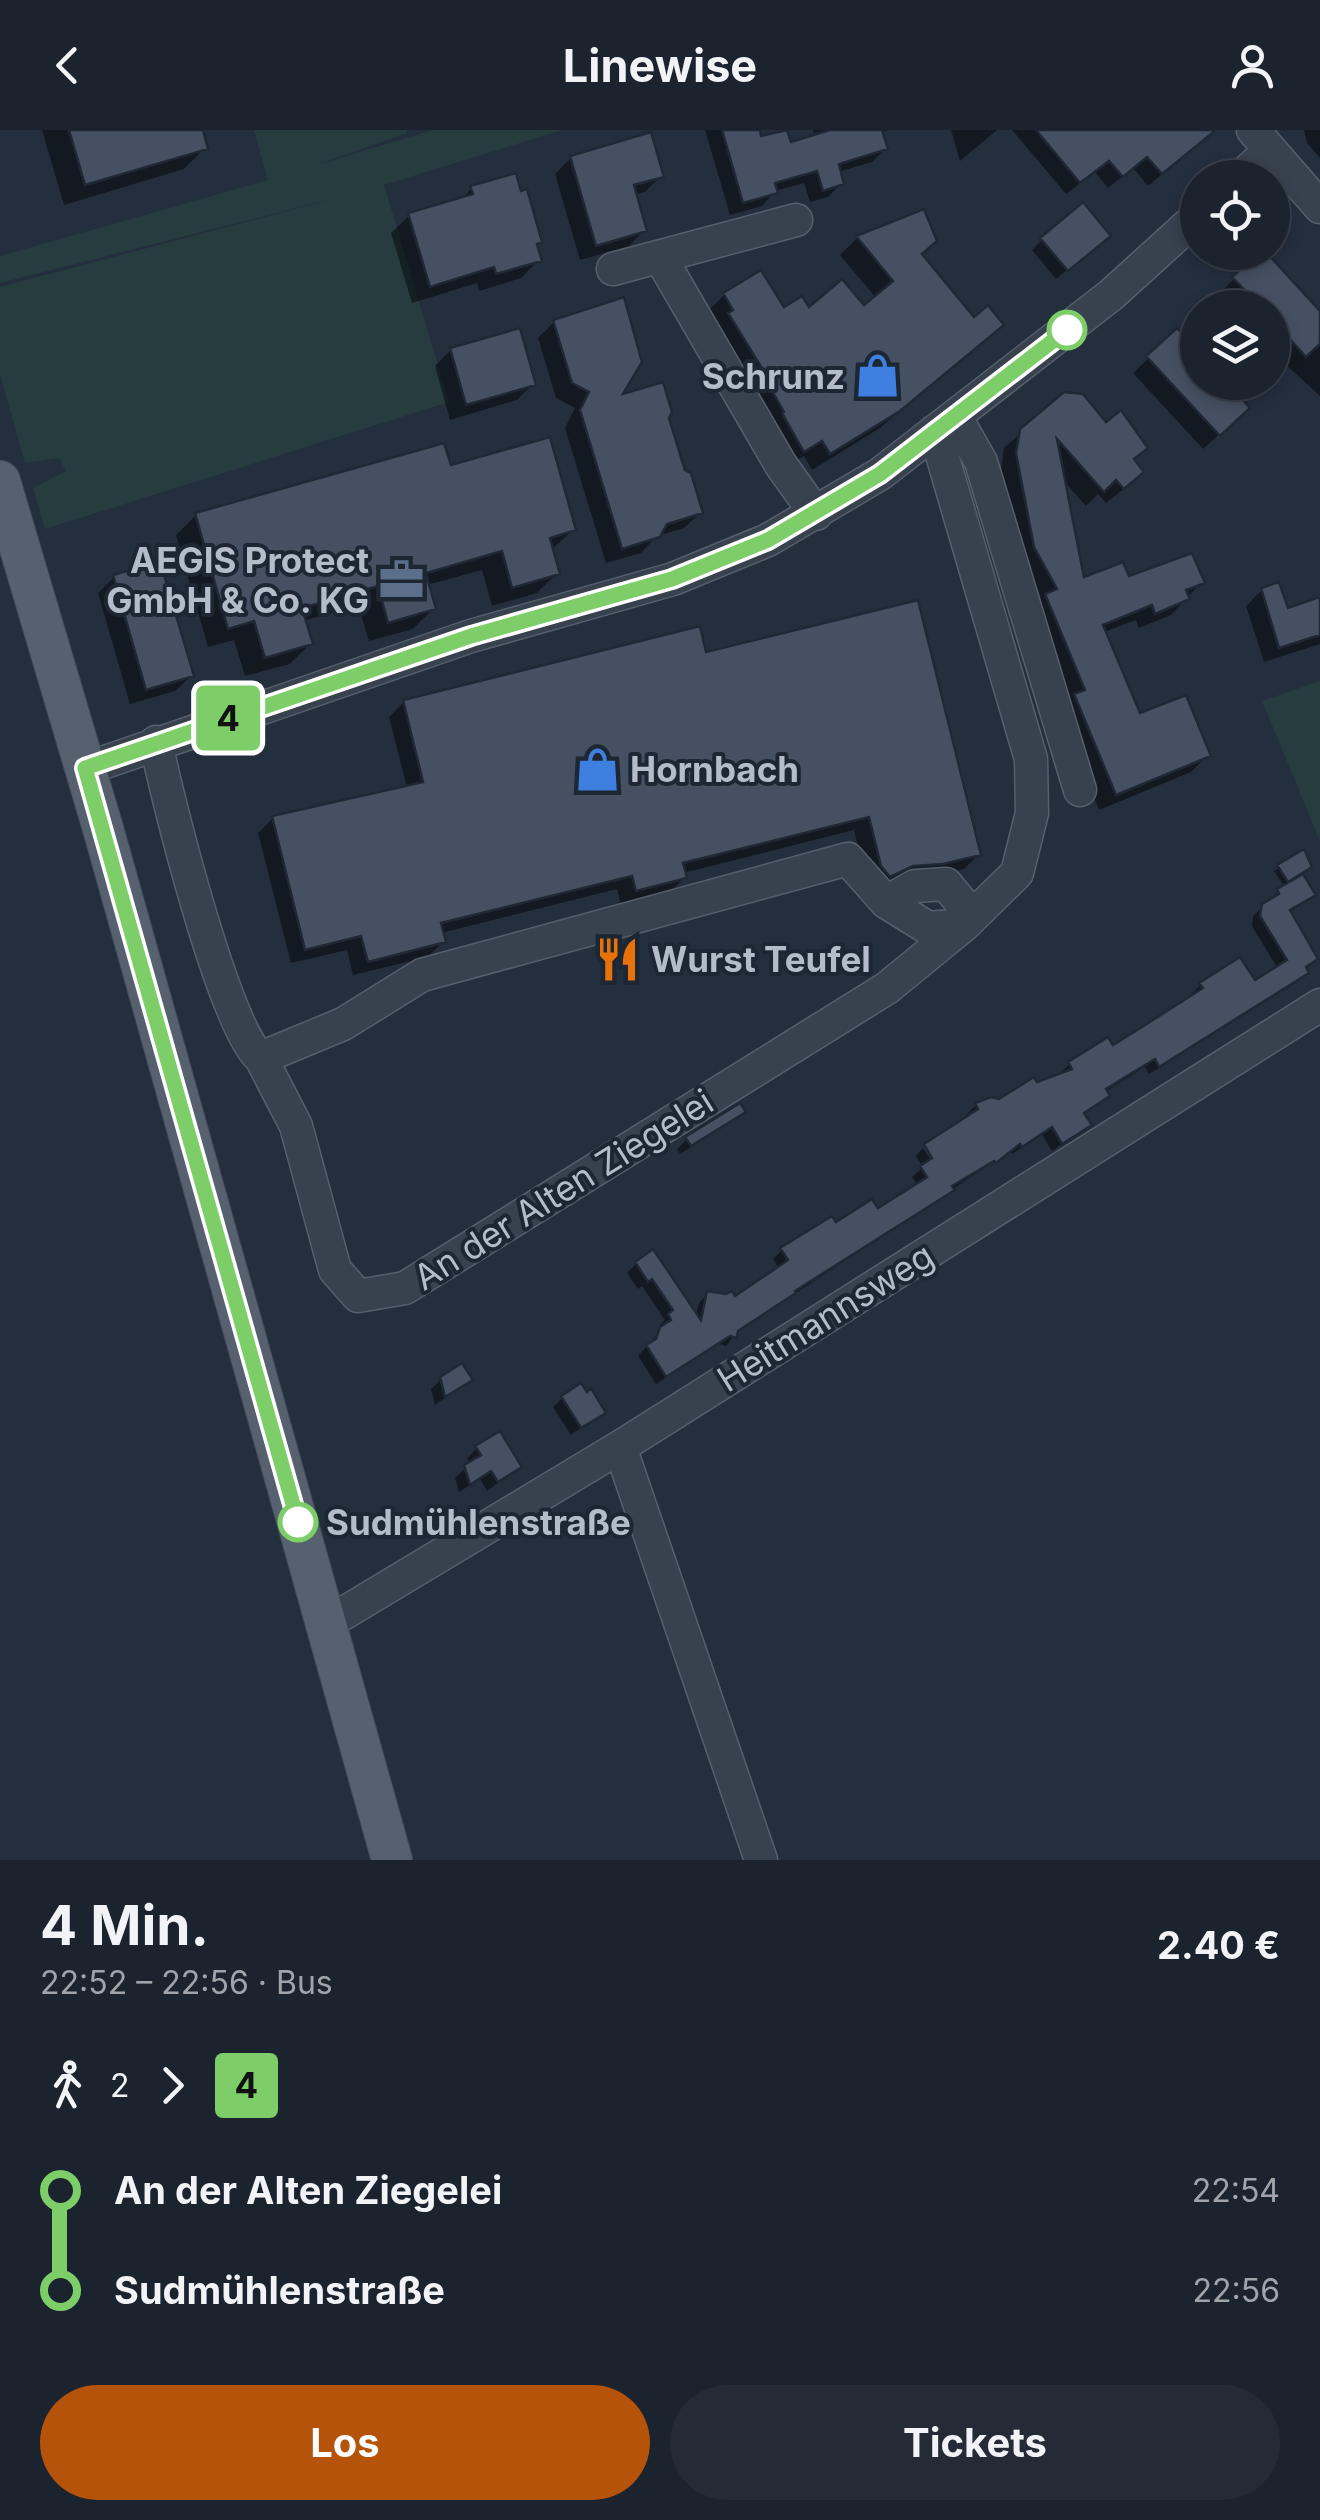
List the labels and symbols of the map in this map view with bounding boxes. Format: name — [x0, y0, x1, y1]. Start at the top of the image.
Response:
unlabelled marker — [1048, 311, 1086, 349]
shop icon: Schrunz — [854, 352, 902, 400]
place label: Schrunz — [702, 355, 845, 397]
place label: AEGIS Protect GmbH & Co. KG — [106, 539, 369, 621]
office icon: AEGIS Protect GmbH & Co. KG — [378, 556, 426, 604]
line badge: 4 — [196, 686, 260, 750]
shop icon: Hornbach — [573, 745, 621, 793]
place label: Hornbach — [630, 748, 799, 790]
restaurant icon: Wurst Teufel — [594, 935, 642, 983]
place label: Wurst Teufel — [651, 938, 871, 980]
street label: An der Alten Ziegelei — [406, 1080, 720, 1298]
street label: Heitmannsweg — [709, 1234, 941, 1400]
place label: Sudmühlenstraße — [326, 1501, 631, 1543]
marker: Sudmühlenstraße — [279, 1503, 317, 1541]

